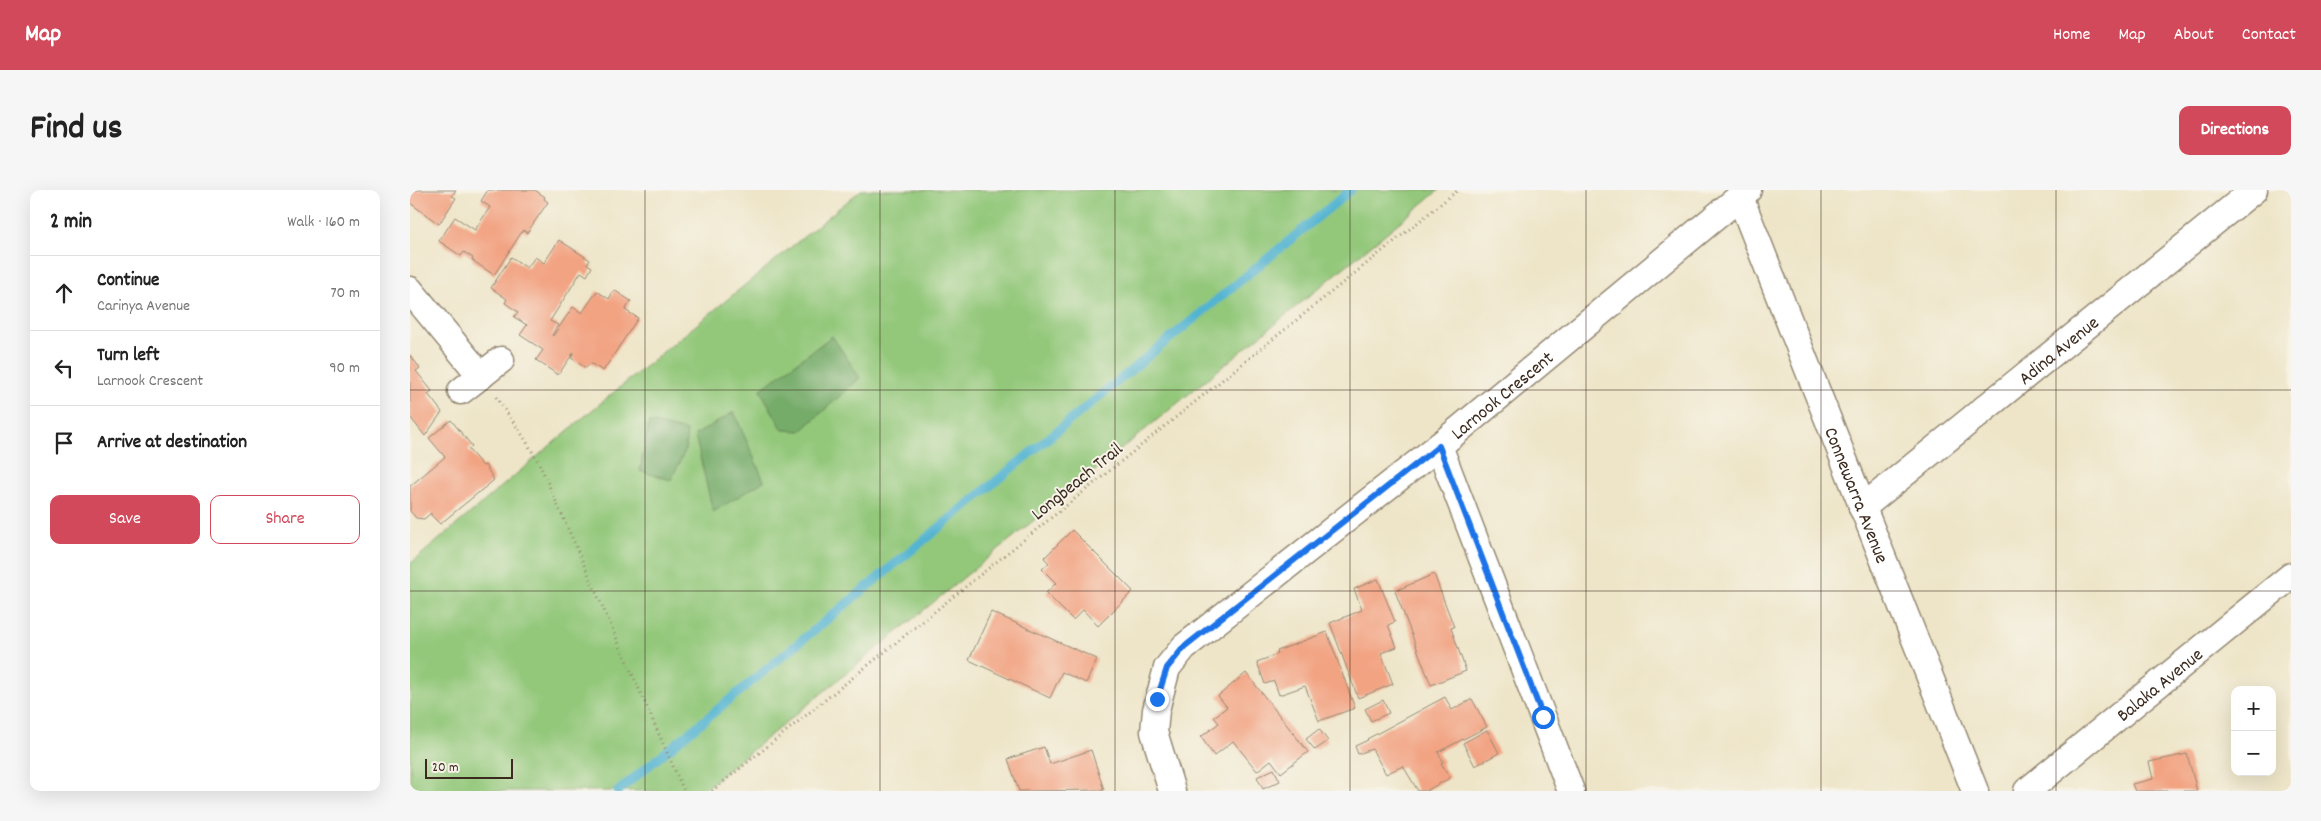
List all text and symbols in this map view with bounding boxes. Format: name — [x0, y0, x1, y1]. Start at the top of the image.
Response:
text: Map — [25, 18, 61, 52]
text: Home — [2053, 23, 2090, 48]
text: Map — [2118, 23, 2146, 48]
text: About — [2174, 23, 2214, 48]
text: Contact — [2242, 23, 2296, 48]
text: Find us — [30, 105, 122, 155]
button: Directions — [2179, 106, 2291, 155]
text: 2 min — [50, 208, 92, 238]
text: Walk · 160 m — [287, 211, 360, 234]
text: Continue — [97, 268, 159, 295]
icon: ahead — [50, 279, 78, 307]
text: 70 m — [330, 282, 360, 305]
text: Carinya Avenue — [97, 295, 190, 318]
street label: Adina Avenue — [2014, 311, 2106, 393]
text: Turn left — [97, 343, 160, 370]
street label: Larnook Crescent — [1446, 346, 1561, 448]
icon: left — [50, 354, 78, 382]
text: 90 m — [329, 357, 360, 380]
text: Larnook Crescent — [97, 370, 203, 393]
street label: Connewarra Avenue — [1815, 424, 1894, 568]
icon: arrive — [50, 429, 78, 457]
text: Arrive at destination — [97, 430, 247, 457]
street label: Longbeach Trail — [1027, 437, 1130, 528]
button: Save — [50, 495, 200, 544]
button: Share — [210, 495, 360, 544]
street label: Balaka Avenue — [2112, 643, 2210, 730]
map controls — [2231, 686, 2276, 776]
button: + — [2231, 686, 2276, 731]
route end — [1146, 688, 1169, 711]
route start — [1532, 706, 1555, 729]
button: − — [2231, 731, 2276, 776]
scale bar — [425, 756, 512, 779]
text: 20 m — [432, 758, 459, 778]

